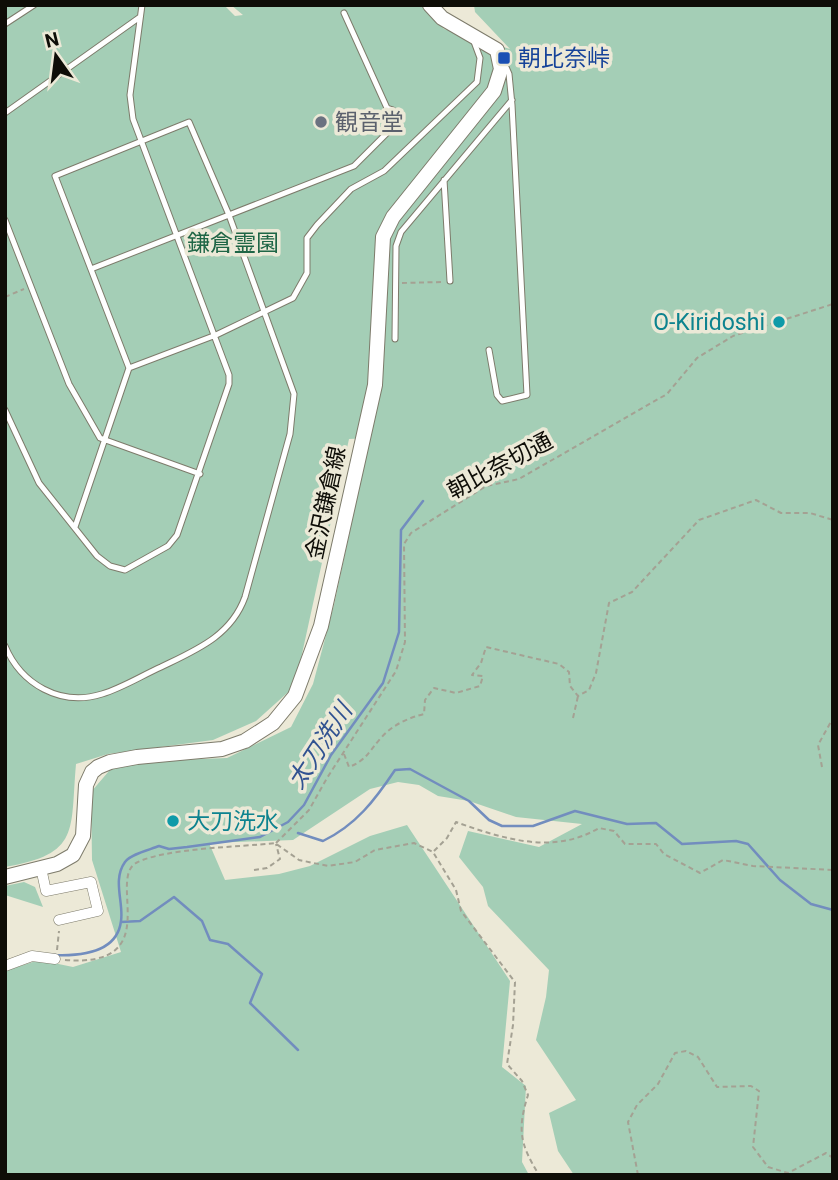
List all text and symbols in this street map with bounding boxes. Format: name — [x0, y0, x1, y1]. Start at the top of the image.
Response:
north arrow — [21, 21, 91, 91]
text: N — [43, 27, 61, 53]
place label: 朝比奈峠 — [518, 45, 610, 72]
marker: 朝比奈峠 — [496, 50, 512, 66]
place label: 観音堂 — [335, 109, 404, 136]
marker: 観音堂 — [313, 114, 329, 130]
park label: 鎌倉霊園 — [187, 230, 279, 257]
place label: O-Kiridoshi — [653, 309, 765, 336]
marker: O-Kiridoshi — [771, 314, 787, 330]
street label: 朝比奈切通 — [443, 427, 557, 505]
street label: 金沢鎌倉線 — [301, 444, 351, 562]
water label: 太刀洗川 — [282, 696, 360, 794]
place label: 大刀洗水 — [187, 808, 279, 835]
marker: 大刀洗水 — [165, 813, 181, 829]

